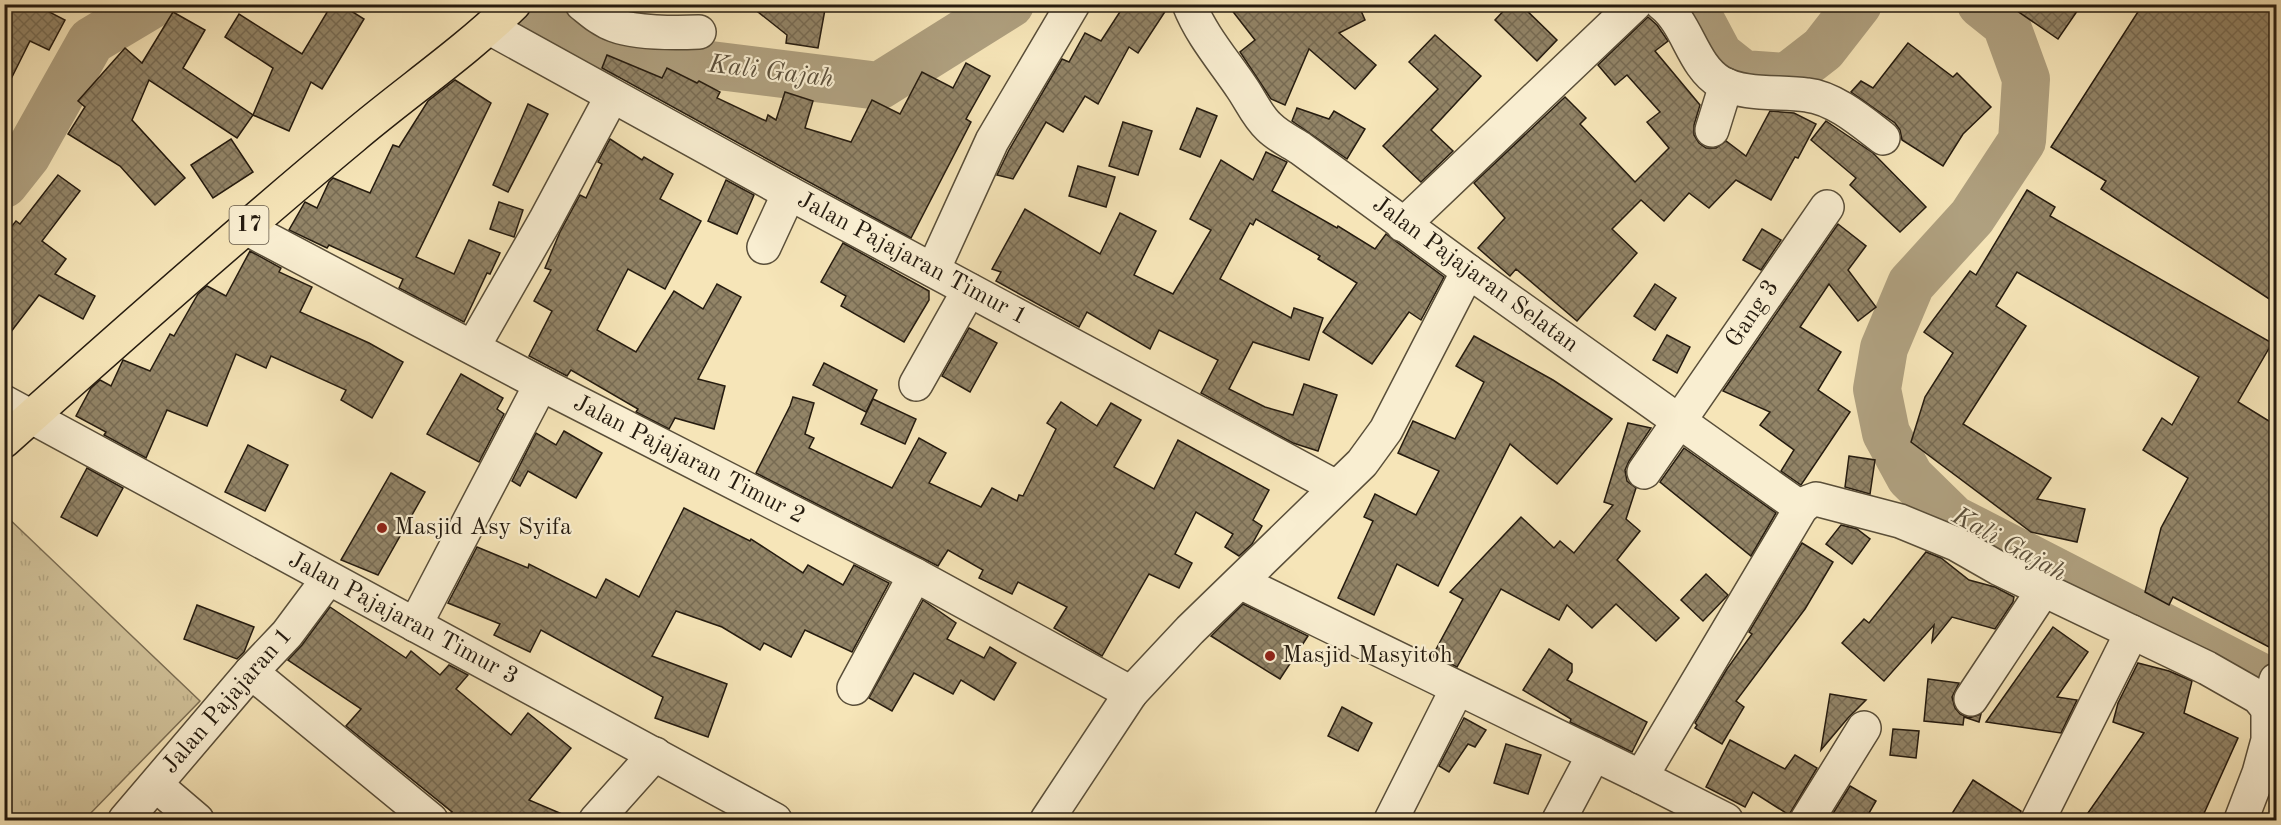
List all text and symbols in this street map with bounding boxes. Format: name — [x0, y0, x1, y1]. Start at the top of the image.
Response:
water label: Kali Gajah — [706, 51, 835, 93]
street label: Jalan Pajajaran Timur 1 — [793, 188, 1031, 330]
street label: Jalan Pajajaran Selatan — [1368, 192, 1582, 358]
road number: 17 — [230, 206, 268, 244]
street label: Gang 3 — [1722, 276, 1784, 352]
street label: Jalan Pajajaran Timur 2 — [569, 391, 809, 529]
water label: Kali Gajah — [1947, 503, 2070, 587]
place label: Masjid Asy Syifa — [394, 516, 572, 540]
marker: Masjid Asy Syifa — [375, 521, 389, 535]
street label: Jalan Pajajaran Timur 3 — [284, 548, 522, 690]
street label: Jalan Pajajaran 1 — [158, 624, 298, 778]
place label: Masjid Masyitoh — [1282, 644, 1453, 668]
marker: Masjid Masyitoh — [1263, 649, 1277, 663]

